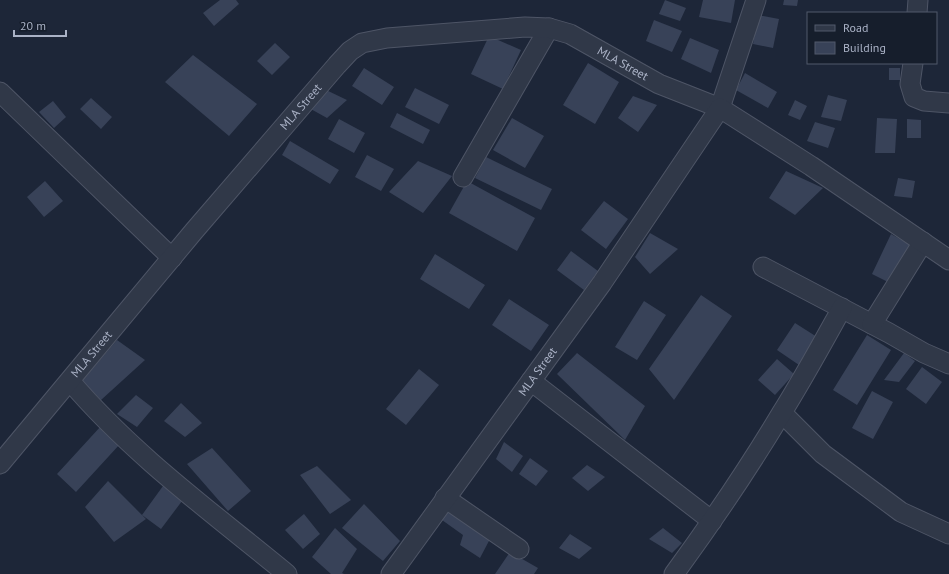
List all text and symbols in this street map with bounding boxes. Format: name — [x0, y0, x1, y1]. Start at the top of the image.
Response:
scale bar — [14, 12, 66, 38]
legend — [807, 12, 937, 64]
text: 20 m — [20, 18, 46, 33]
text: Road — [843, 20, 868, 35]
text: Building — [843, 40, 886, 55]
street label: MLA Street — [595, 43, 651, 83]
street label: MLA Street — [277, 80, 325, 133]
street label: MLA Street — [67, 327, 115, 380]
street label: MLA Street — [515, 344, 560, 398]

